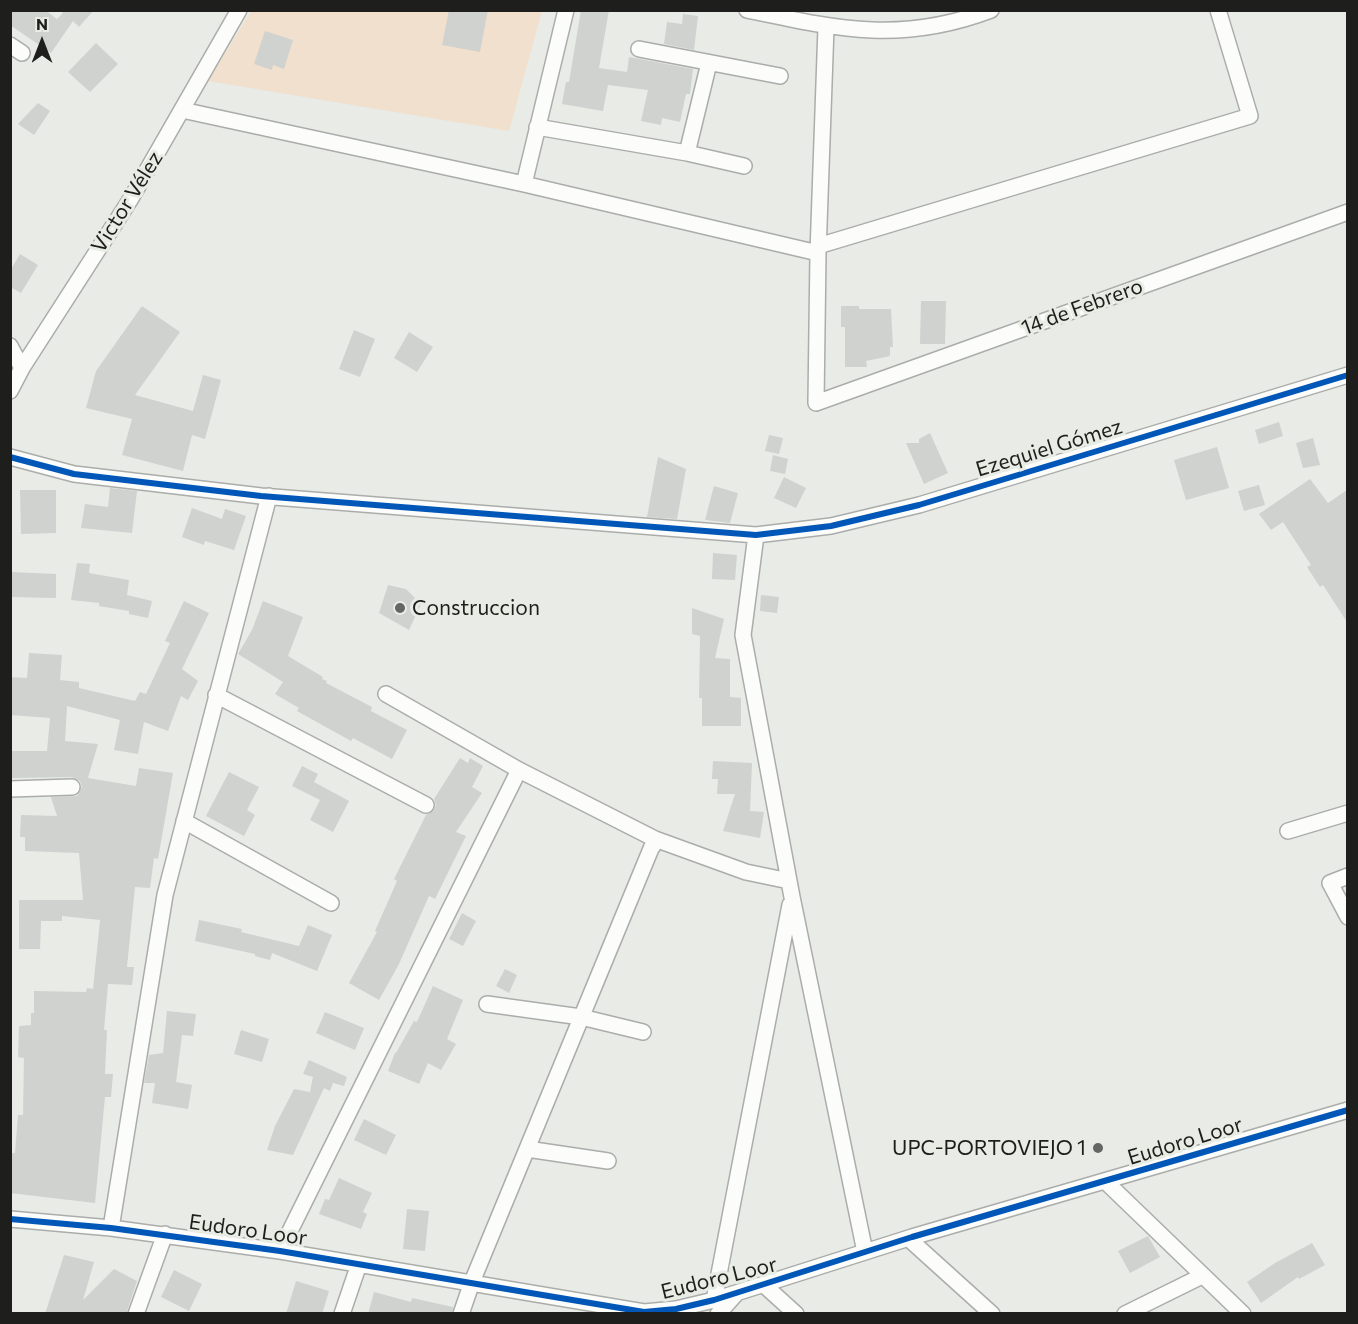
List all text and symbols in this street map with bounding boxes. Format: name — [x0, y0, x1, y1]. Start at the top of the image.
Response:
north arrow — [12, 12, 72, 72]
text: N — [36, 14, 48, 33]
street label: Victor Vélez — [86, 147, 168, 257]
street label: 14 de Febrero — [1018, 273, 1146, 341]
street label: Ezequiel Gómez — [973, 414, 1125, 482]
place label: Construccion — [412, 595, 540, 621]
marker: Construccion — [393, 601, 407, 615]
street label: Eudoro Loor — [1124, 1112, 1246, 1170]
place label: UPC-PORTOVIEJO 1 — [892, 1135, 1086, 1161]
marker: UPC-PORTOVIEJO 1 — [1091, 1141, 1105, 1155]
street label: Eudoro Loor — [187, 1209, 309, 1251]
street label: Eudoro Loor — [658, 1251, 780, 1305]

